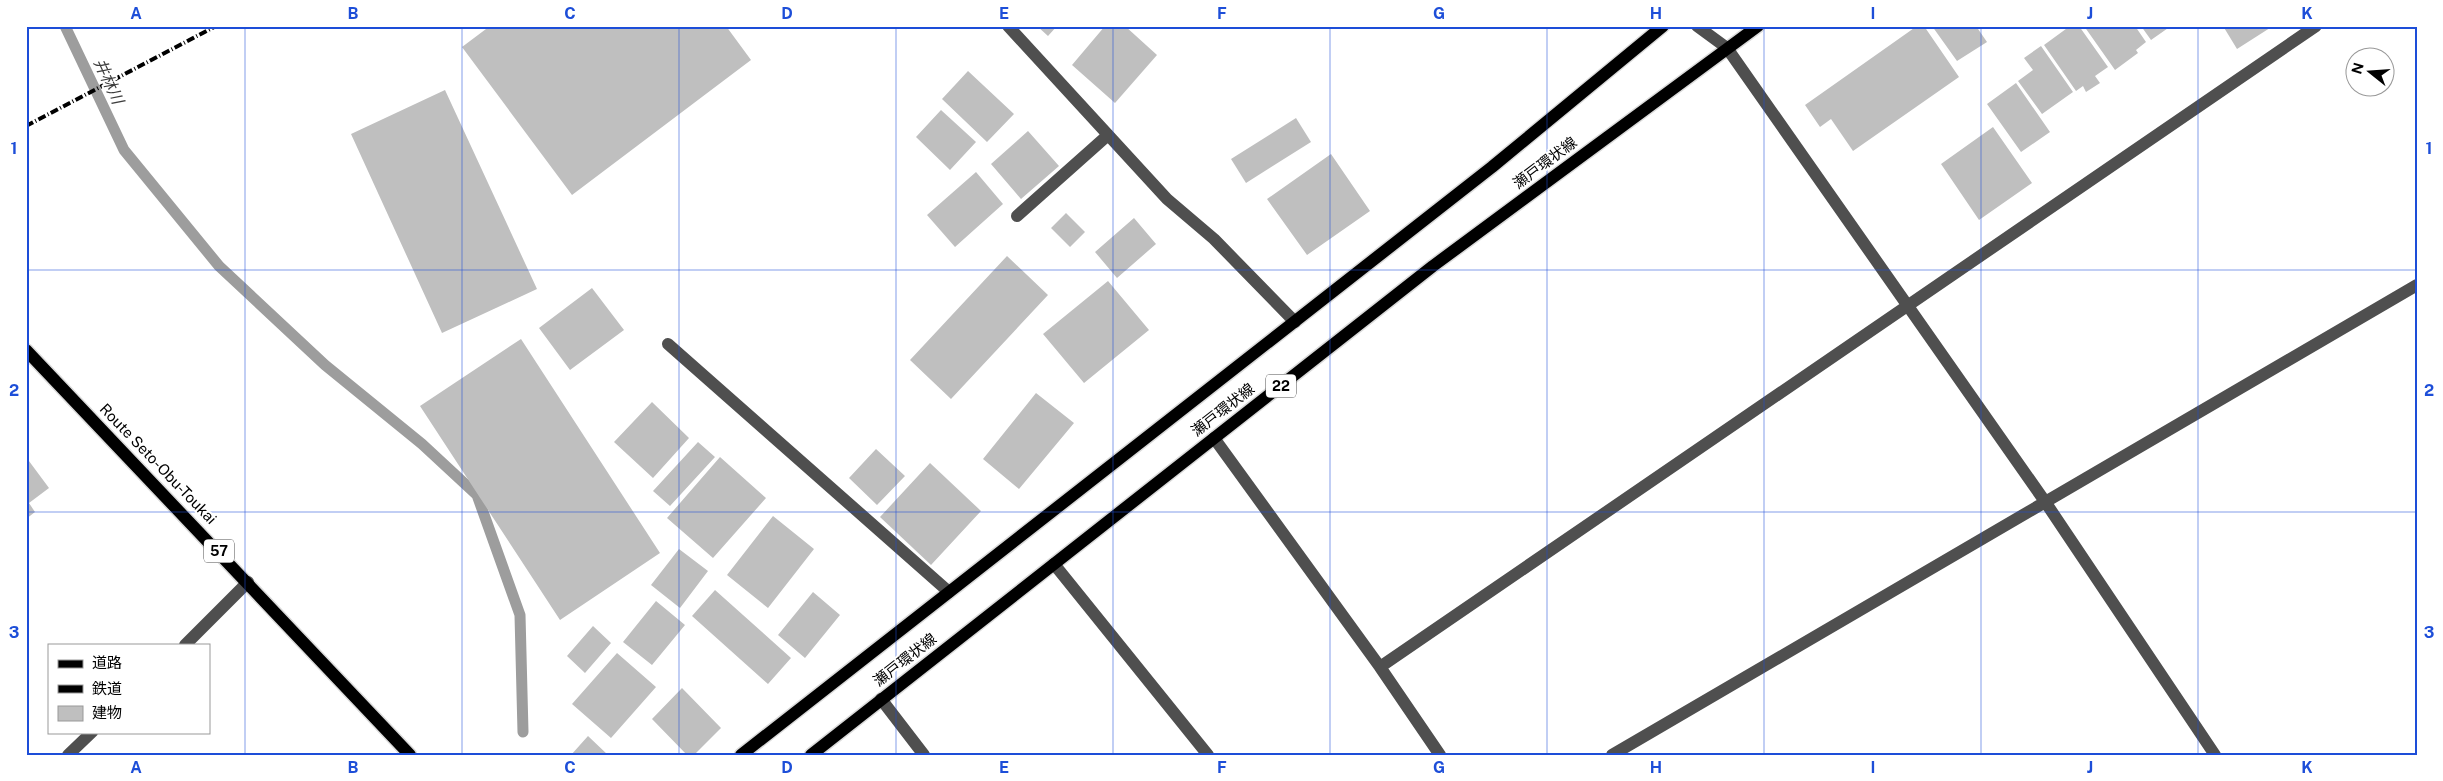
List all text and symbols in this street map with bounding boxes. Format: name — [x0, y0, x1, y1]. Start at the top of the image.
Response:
text: A — [130, 4, 142, 23]
text: B — [348, 4, 359, 23]
text: C — [564, 4, 576, 23]
text: D — [781, 4, 793, 23]
text: E — [999, 4, 1009, 23]
text: F — [1217, 4, 1227, 23]
text: G — [1433, 4, 1445, 23]
text: H — [1650, 4, 1662, 23]
text: I — [1871, 4, 1875, 23]
text: J — [2087, 4, 2093, 23]
text: K — [2301, 4, 2313, 23]
north arrow — [2346, 48, 2396, 98]
water label: 井林川 — [90, 55, 128, 109]
text: N — [2348, 61, 2367, 76]
street label: 瀬戸環状線 — [1510, 133, 1580, 192]
text: 1 — [11, 139, 17, 158]
text: 1 — [2426, 139, 2432, 158]
road number: 22 — [1266, 374, 1296, 398]
street label: 瀬戸環状線 — [1188, 380, 1257, 439]
text: 2 — [9, 381, 19, 400]
text: 2 — [2424, 381, 2434, 400]
street label: Route Seto-Obu-Toukai — [97, 400, 220, 527]
road number: 57 — [204, 540, 234, 562]
text: 3 — [9, 623, 19, 642]
text: 3 — [2424, 623, 2434, 642]
street label: 瀬戸環状線 — [870, 630, 939, 689]
legend — [48, 644, 210, 734]
text: 道路 — [92, 654, 122, 671]
text: 鉄道 — [92, 680, 122, 697]
text: 建物 — [92, 704, 122, 721]
text: A — [130, 758, 142, 777]
text: B — [348, 758, 359, 777]
text: C — [564, 758, 576, 777]
text: D — [781, 758, 793, 777]
text: E — [999, 758, 1009, 777]
text: F — [1217, 758, 1227, 777]
text: G — [1433, 758, 1445, 777]
text: H — [1650, 758, 1662, 777]
text: I — [1871, 758, 1875, 777]
text: J — [2087, 758, 2093, 777]
text: K — [2301, 758, 2313, 777]

